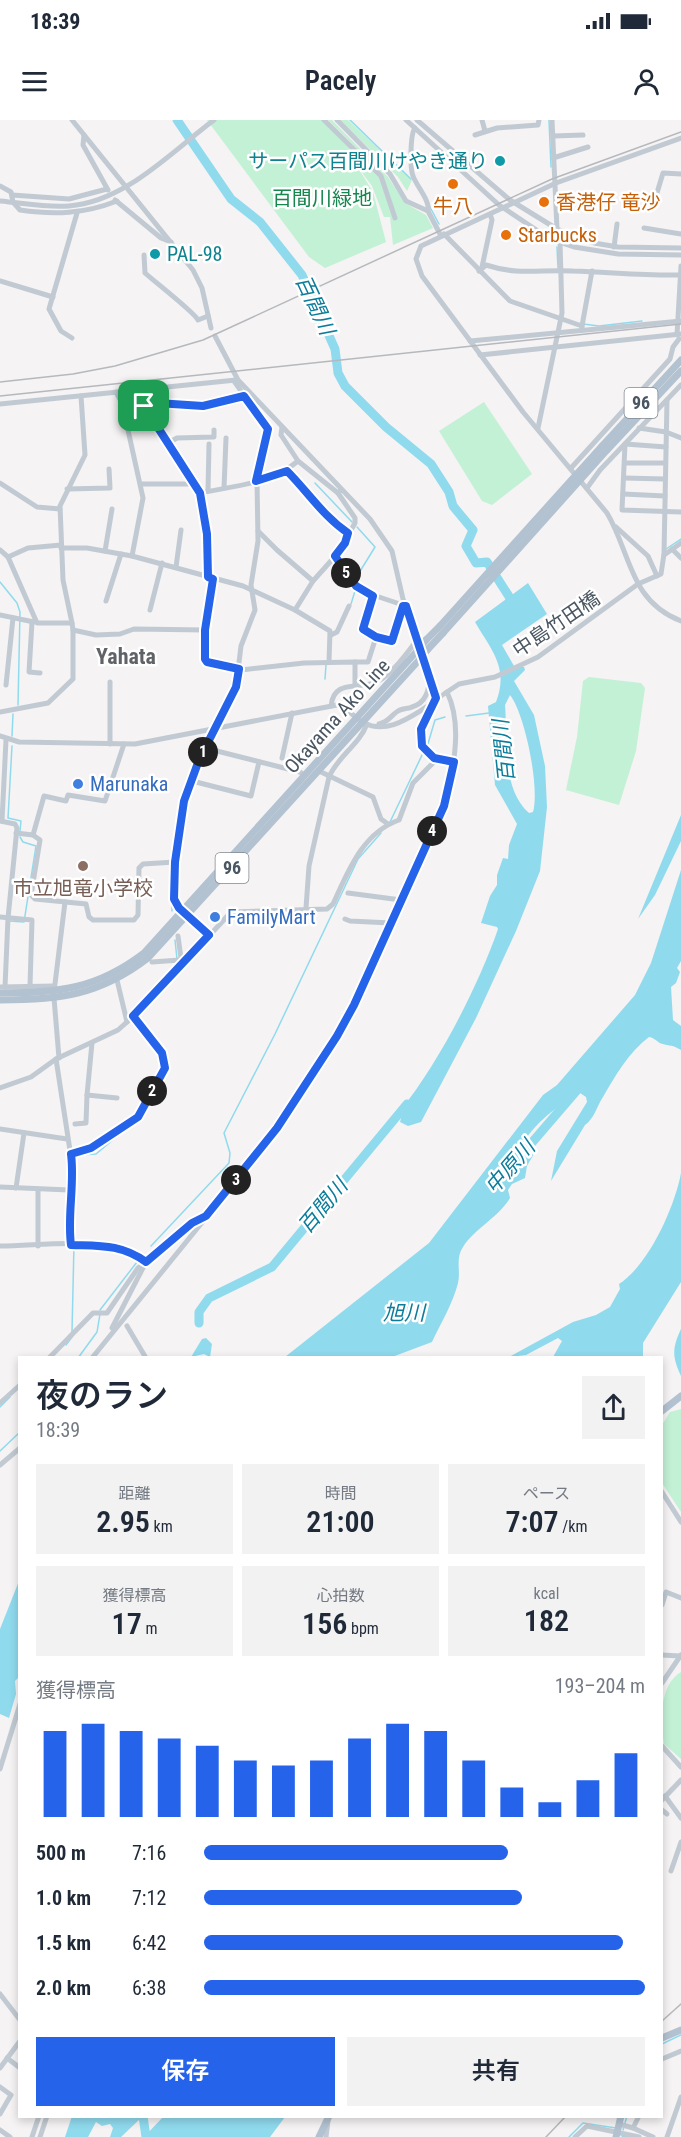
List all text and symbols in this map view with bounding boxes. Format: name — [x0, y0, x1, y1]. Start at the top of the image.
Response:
text: 18:39 — [30, 9, 81, 34]
icon: menu — [18, 65, 51, 98]
text: Pacely — [305, 65, 376, 97]
icon: person — [630, 65, 663, 98]
place label: サーパス百間川けやき通り — [248, 149, 488, 173]
marker: サーパス百間川けやき通り — [493, 154, 507, 168]
marker: 牛八 — [446, 177, 460, 191]
park label: 百間川緑地 — [272, 186, 372, 210]
place label: 香港仔 竜沙 — [556, 190, 661, 214]
place label: 牛八 — [433, 194, 473, 218]
marker: 香港仔 竜沙 — [537, 195, 551, 209]
place label: Starbucks — [518, 223, 597, 247]
marker: Starbucks — [499, 228, 513, 242]
place label: PAL-98 — [167, 242, 223, 266]
marker: PAL-98 — [148, 247, 162, 261]
water label: 百間川 — [291, 271, 340, 340]
pin — [118, 380, 169, 431]
road number: 96 — [624, 388, 658, 418]
icon: arrive — [127, 389, 160, 422]
pin: 5 — [331, 558, 361, 588]
text: 5 — [342, 563, 350, 582]
street label: 中島竹田橋 — [508, 586, 604, 662]
district label: Yahata — [96, 644, 156, 669]
street label: Okayama Ako Line — [279, 654, 395, 778]
water label: 百間川 — [489, 716, 519, 784]
pin: 1 — [188, 737, 218, 767]
text: 1 — [199, 742, 207, 761]
place label: Marunaka — [90, 772, 168, 796]
marker: Marunaka — [71, 777, 85, 791]
pin: 4 — [417, 816, 447, 846]
text: 4 — [428, 821, 436, 840]
road number: 96 — [216, 853, 248, 883]
marker: 市立旭竜小学校 — [76, 859, 90, 873]
place label: 市立旭竜小学校 — [13, 876, 153, 900]
place label: FamilyMart — [227, 905, 316, 929]
marker: FamilyMart — [208, 910, 222, 924]
pin: 2 — [137, 1076, 167, 1106]
text: 2 — [148, 1081, 156, 1100]
water label: 中原川 — [480, 1134, 541, 1199]
pin: 3 — [221, 1165, 251, 1195]
text: 3 — [232, 1170, 240, 1189]
water label: 百間川 — [294, 1173, 354, 1238]
water label: 旭川 — [383, 1301, 427, 1325]
text: 夜のラン — [36, 1376, 168, 1415]
button: share — [582, 1376, 645, 1439]
text: 18:39 — [36, 1418, 80, 1442]
text: 距離 — [118, 1484, 151, 1503]
text: 時間 — [324, 1484, 357, 1503]
text: ペース — [523, 1484, 570, 1503]
text: 2.95 — [96, 1504, 150, 1539]
text: 21:00 — [306, 1504, 375, 1539]
text: 7:07 — [505, 1504, 559, 1539]
text: km — [150, 1517, 173, 1536]
text: /km — [559, 1517, 588, 1536]
text: kcal — [534, 1584, 559, 1603]
text: 獲得標高 — [102, 1586, 167, 1605]
text: 心拍数 — [316, 1586, 365, 1605]
text: 182 — [524, 1603, 569, 1638]
text: 17 — [112, 1606, 142, 1641]
text: 156 — [302, 1606, 347, 1641]
text: m — [142, 1619, 157, 1638]
text: bpm — [347, 1619, 379, 1638]
text: 193–204 m — [555, 1674, 645, 1698]
text: 獲得標高 — [36, 1678, 116, 1702]
text: 500 m — [36, 1841, 86, 1865]
text: 7:16 — [132, 1841, 166, 1865]
text: 1.0 km — [36, 1886, 91, 1910]
text: 7:12 — [132, 1886, 166, 1910]
text: 1.5 km — [36, 1931, 91, 1955]
text: 6:42 — [132, 1931, 166, 1955]
text: 2.0 km — [36, 1976, 91, 2000]
text: 6:38 — [132, 1976, 166, 2000]
button: 保存 — [36, 2037, 335, 2106]
button: 共有 — [347, 2037, 645, 2106]

